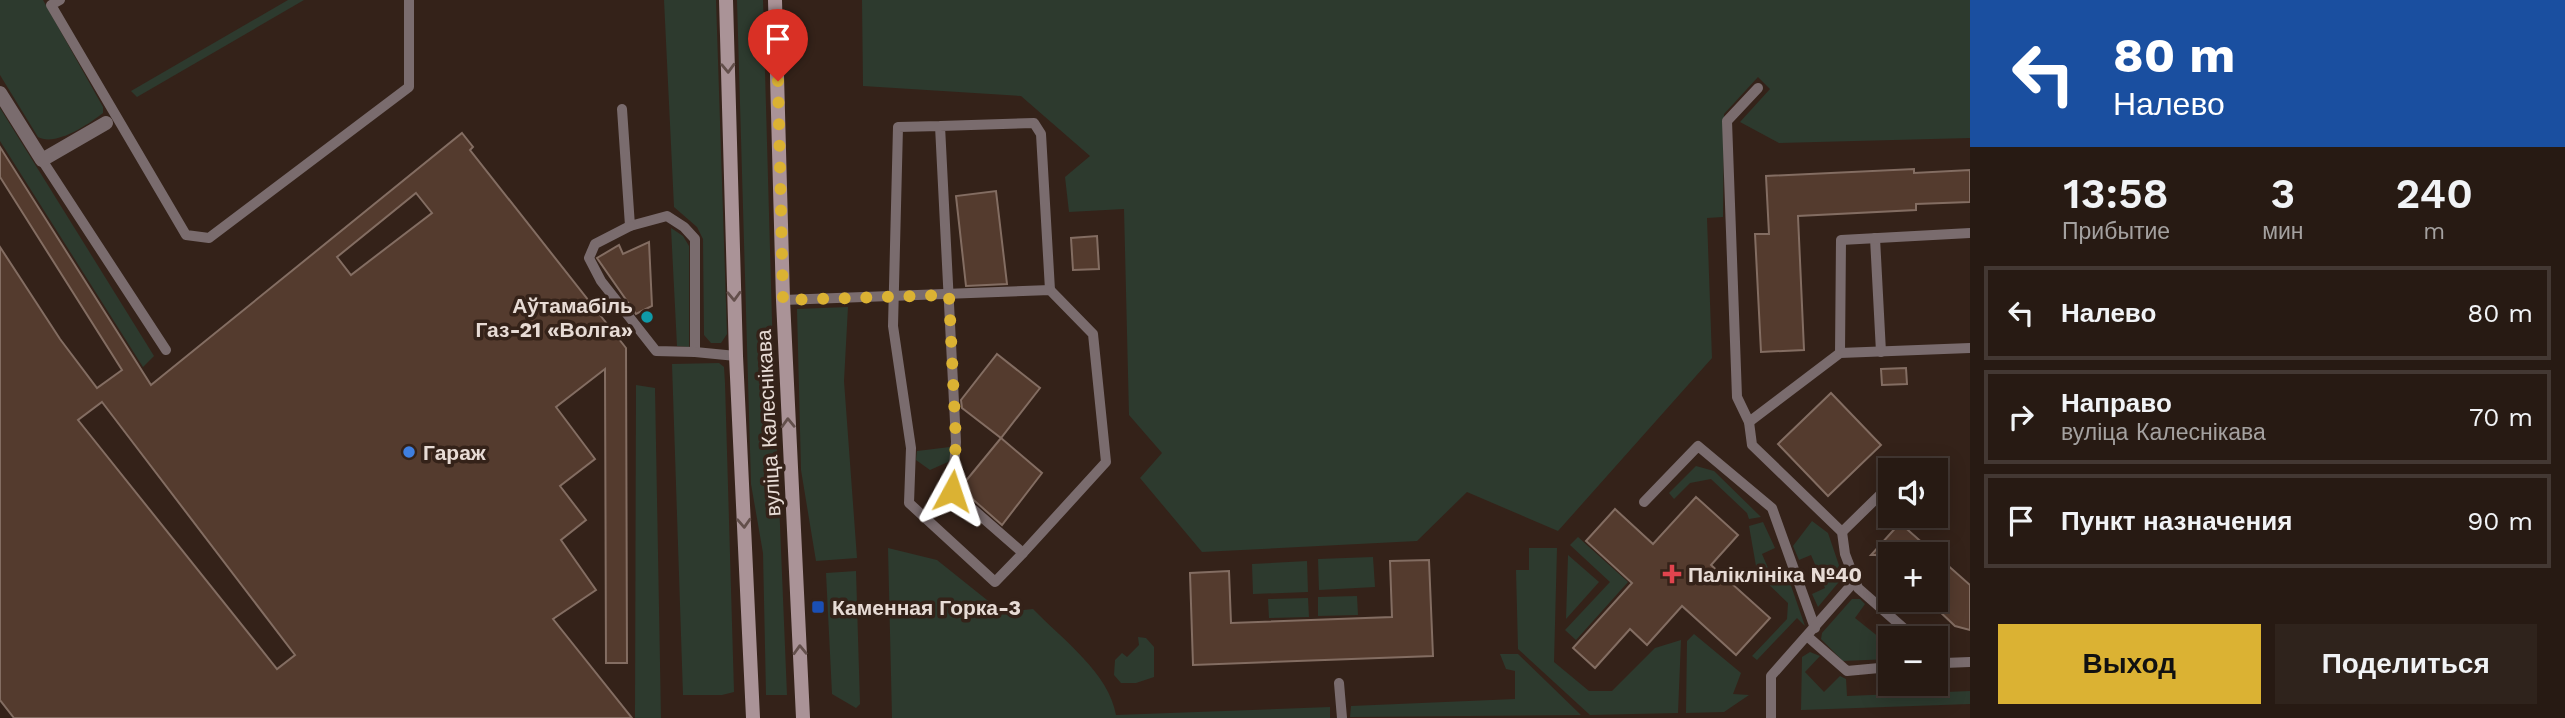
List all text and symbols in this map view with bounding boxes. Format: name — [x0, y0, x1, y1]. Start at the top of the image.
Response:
pin — [748, 9, 808, 81]
icon: arrive — [759, 20, 797, 58]
text: 80 m — [2113, 26, 2235, 84]
icon: left — [1998, 28, 2089, 119]
one-way arrow — [720, 63, 735, 74]
text: Налево — [2113, 85, 2225, 123]
text: 13:58 — [2063, 169, 2169, 218]
text: 3 — [2270, 169, 2295, 218]
text: 240 — [2396, 169, 2473, 218]
text: Прибытие — [2062, 218, 2170, 245]
text: мин — [2262, 218, 2304, 245]
text: m — [2423, 218, 2445, 245]
one-way arrow — [726, 291, 742, 301]
place label: Аўтамабіль Газ-21 «Волга» — [475, 293, 633, 342]
icon: left — [2002, 294, 2040, 332]
text: Налево — [2061, 298, 2156, 328]
text: 80 m — [2467, 298, 2533, 328]
marker: Аўтамабіль Газ-21 «Волга» — [639, 309, 655, 325]
street label: вуліца Калеснікава — [751, 329, 785, 517]
text: Направо — [2061, 388, 2172, 418]
icon: right — [2002, 398, 2040, 436]
text: 70 m — [2469, 402, 2533, 432]
one-way arrow — [781, 417, 796, 428]
text: вуліца Калеснікава — [2061, 419, 2266, 446]
place label: Гараж — [423, 440, 487, 465]
marker: Гараж — [401, 444, 417, 460]
position arrow — [915, 454, 989, 528]
map controls — [1878, 458, 1948, 696]
button: sound — [1878, 458, 1948, 528]
icon: arrive — [2002, 502, 2040, 540]
text: Пункт назначения — [2061, 506, 2292, 536]
text: 90 m — [2467, 506, 2533, 536]
one-way arrow — [736, 518, 751, 529]
button: + — [1878, 542, 1948, 612]
place label: Паліклініка №40 — [1688, 562, 1862, 587]
marker: Паліклініка №40 — [1662, 564, 1682, 584]
place label: Каменная Горка-3 — [832, 595, 1021, 620]
marker: Каменная Горка-3 — [810, 599, 826, 615]
button: Выход — [1998, 624, 2261, 704]
button: Поделиться — [2275, 624, 2537, 704]
button: − — [1878, 626, 1948, 696]
one-way arrow — [792, 644, 807, 655]

